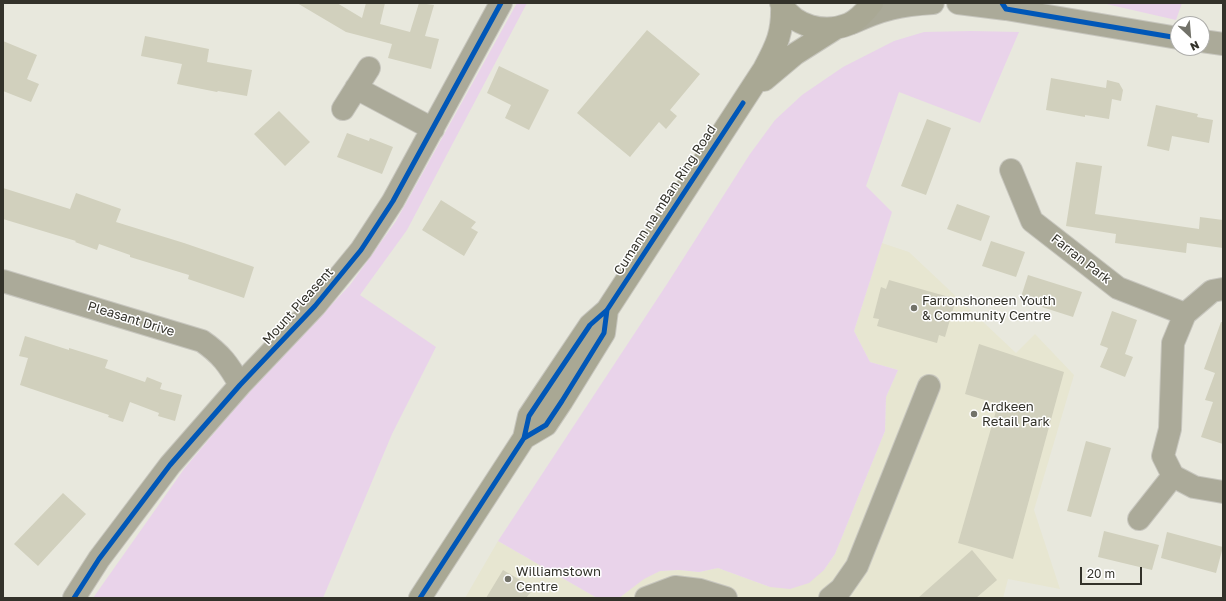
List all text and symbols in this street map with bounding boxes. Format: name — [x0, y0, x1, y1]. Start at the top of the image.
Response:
north arrow — [1170, 16, 1210, 56]
text: N — [1188, 39, 1202, 54]
street label: Cumann na mBan Ring Road — [611, 122, 719, 278]
street label: Farran Park — [1048, 231, 1114, 287]
street label: Mount Pleasent — [259, 264, 337, 348]
place label: Farronshoneen Youth & Community Centre — [922, 293, 1056, 324]
street label: Pleasant Drive — [86, 298, 176, 340]
marker: Farronshoneen Youth & Community Centre — [909, 303, 919, 313]
place label: Ardkeen Retail Park — [982, 399, 1050, 430]
marker: Ardkeen Retail Park — [969, 409, 979, 419]
scale bar — [1082, 559, 1144, 585]
place label: Williamstown Centre — [516, 564, 601, 595]
text: 20 m — [1087, 566, 1115, 581]
marker: Williamstown Centre — [503, 574, 513, 584]

